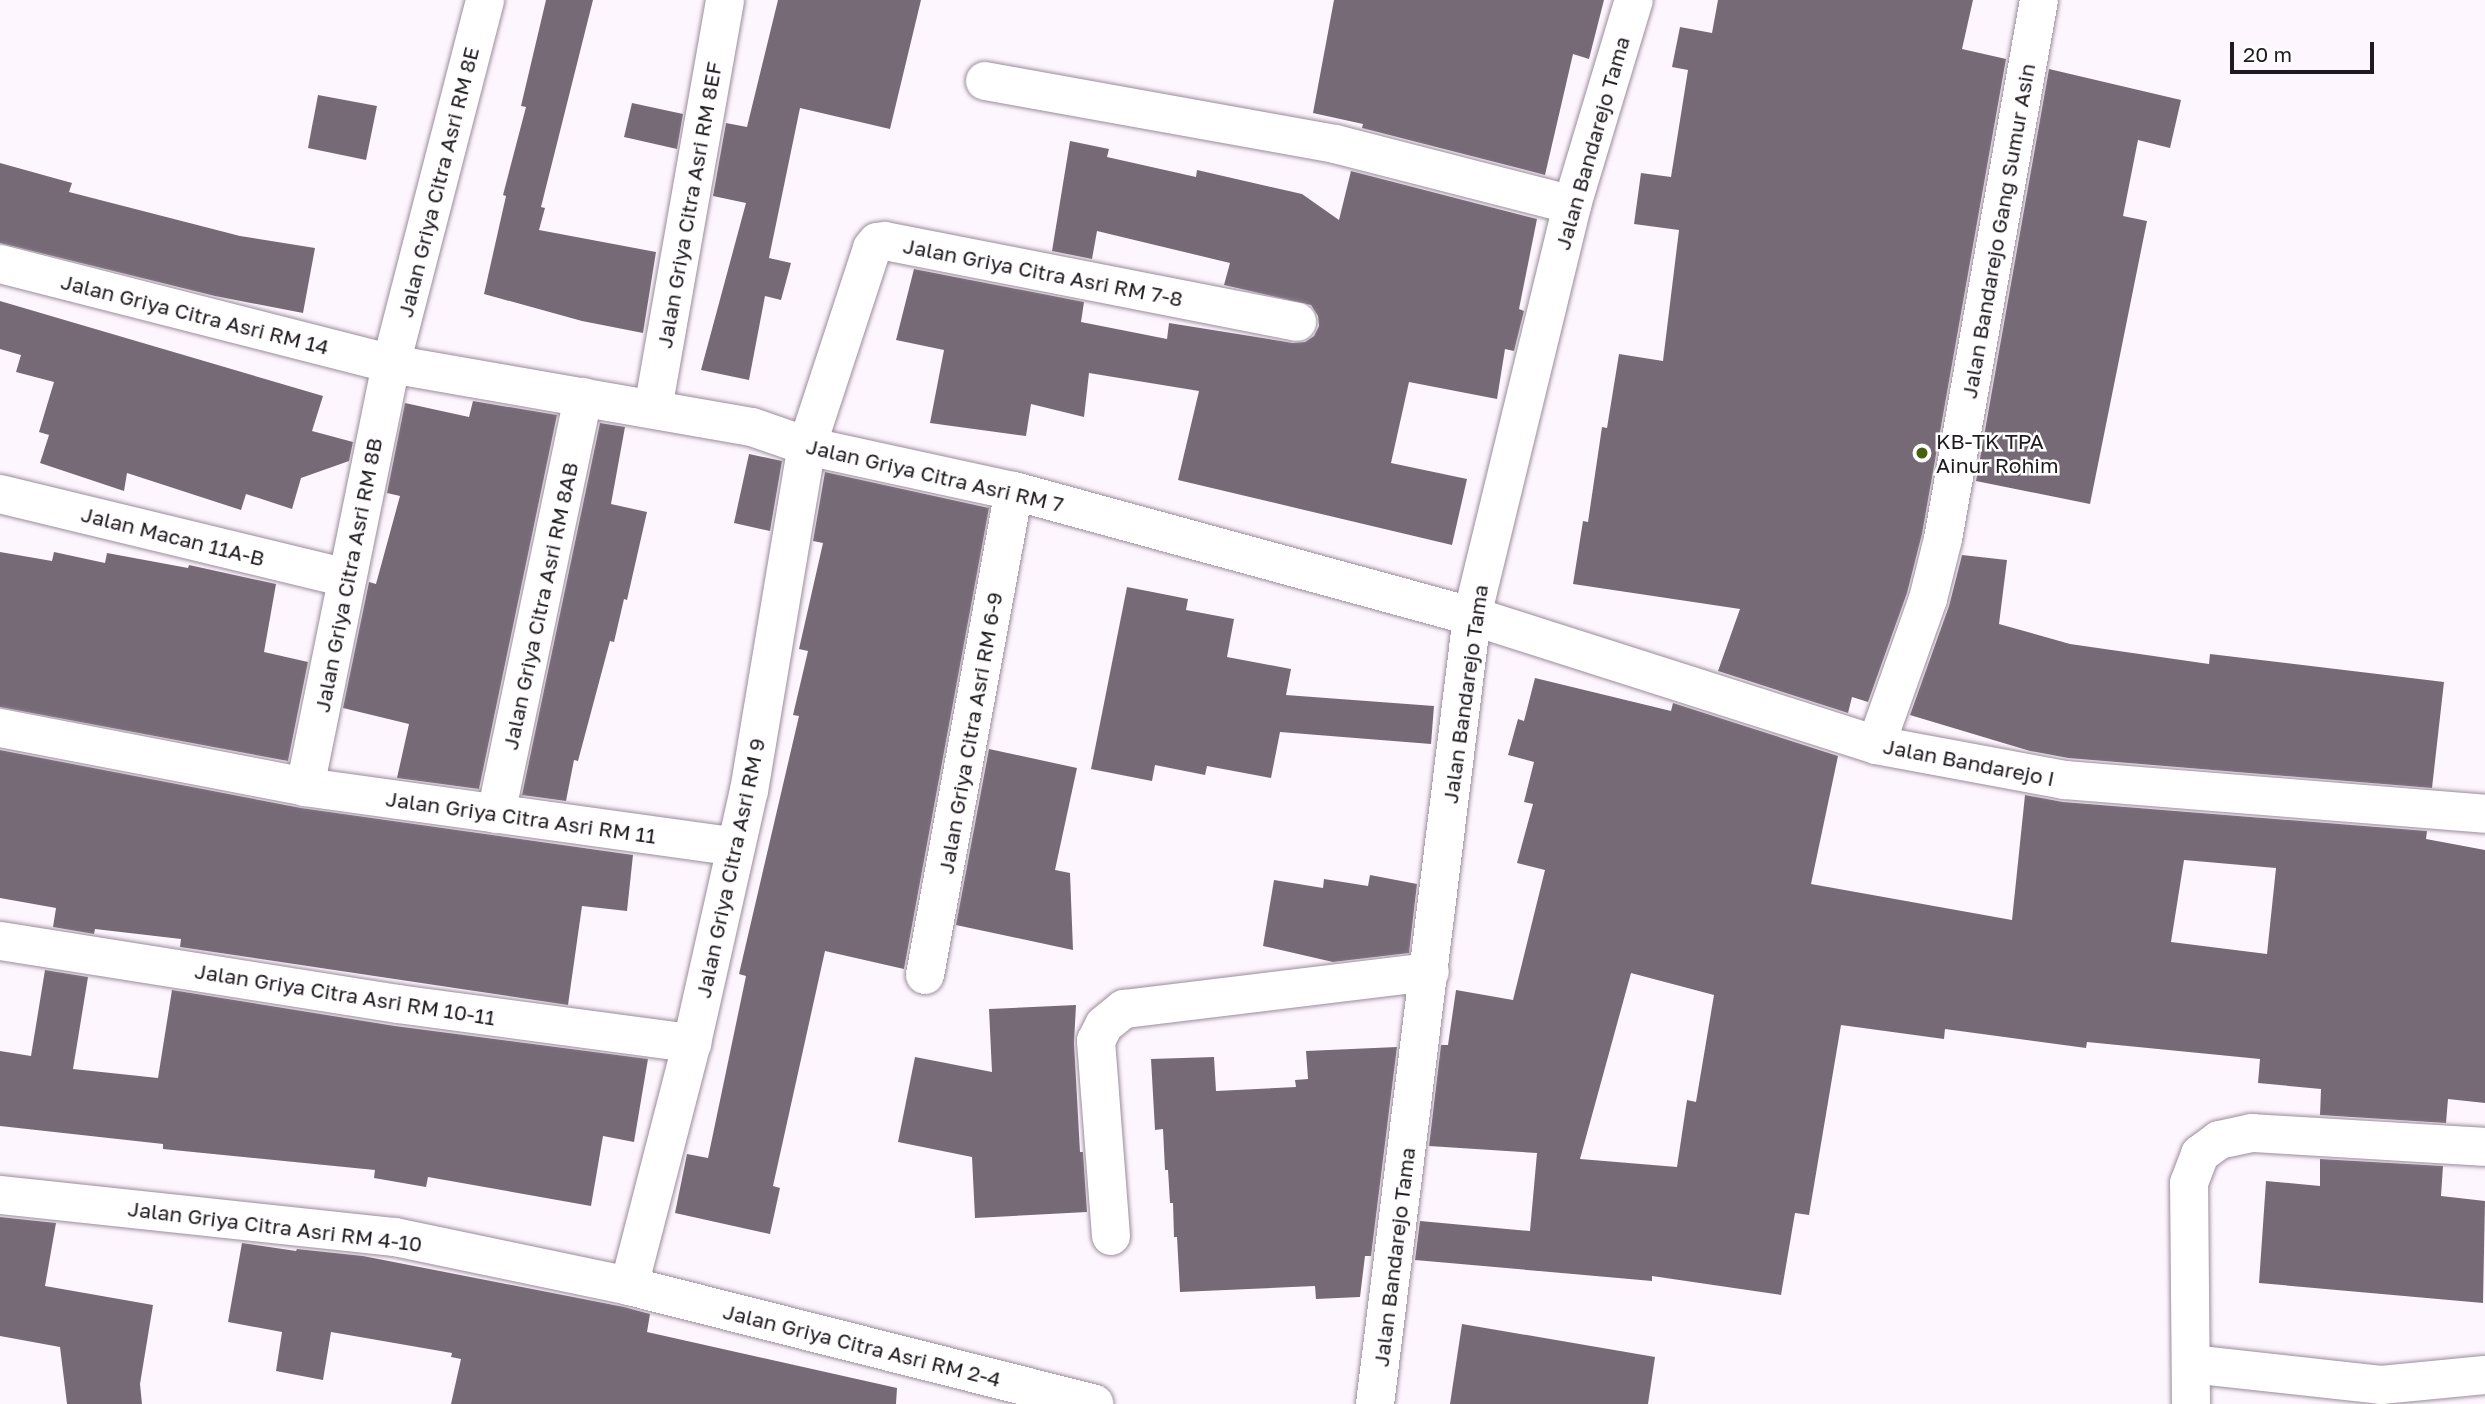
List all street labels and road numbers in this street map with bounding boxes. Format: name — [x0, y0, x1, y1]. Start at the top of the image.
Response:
street label: Jalan Bandarejo Tama — [1549, 33, 1635, 253]
street label: Jalan Griya Citra Asri RM 8E — [392, 44, 484, 320]
street label: Jalan Griya Citra Asri RM 8EF — [651, 60, 727, 350]
street label: Jalan Bandarejo Gang Sumur Asin — [1956, 61, 2040, 401]
street label: Jalan Griya Citra Asri RM 7-8 — [901, 233, 1185, 311]
street label: Jalan Griya Citra Asri RM 14 — [58, 268, 332, 360]
street label: Jalan Griya Citra Asri RM 7 — [804, 433, 1066, 517]
street label: Jalan Griya Citra Asri RM 8B — [309, 436, 387, 714]
street label: Jalan Griya Citra Asri RM 8AB — [497, 460, 583, 752]
street label: Jalan Macan 11A-B — [79, 501, 267, 571]
street label: Jalan Bandarejo Tama — [1437, 583, 1493, 805]
street label: Jalan Griya Citra Asri RM 6-9 — [933, 590, 1007, 876]
street label: Jalan Bandarejo I — [1881, 733, 2057, 791]
street label: Jalan Griya Citra Asri RM 9 — [690, 736, 770, 1000]
street label: Jalan Griya Citra Asri RM 11 — [384, 786, 658, 848]
street label: Jalan Griya Citra Asri RM 10-11 — [193, 958, 497, 1030]
street label: Jalan Bandarejo Tama — [1368, 1146, 1420, 1368]
street label: Jalan Griya Citra Asri RM 4-10 — [126, 1195, 424, 1257]
street label: Jalan Griya Citra Asri RM 2-4 — [721, 1298, 1003, 1392]

